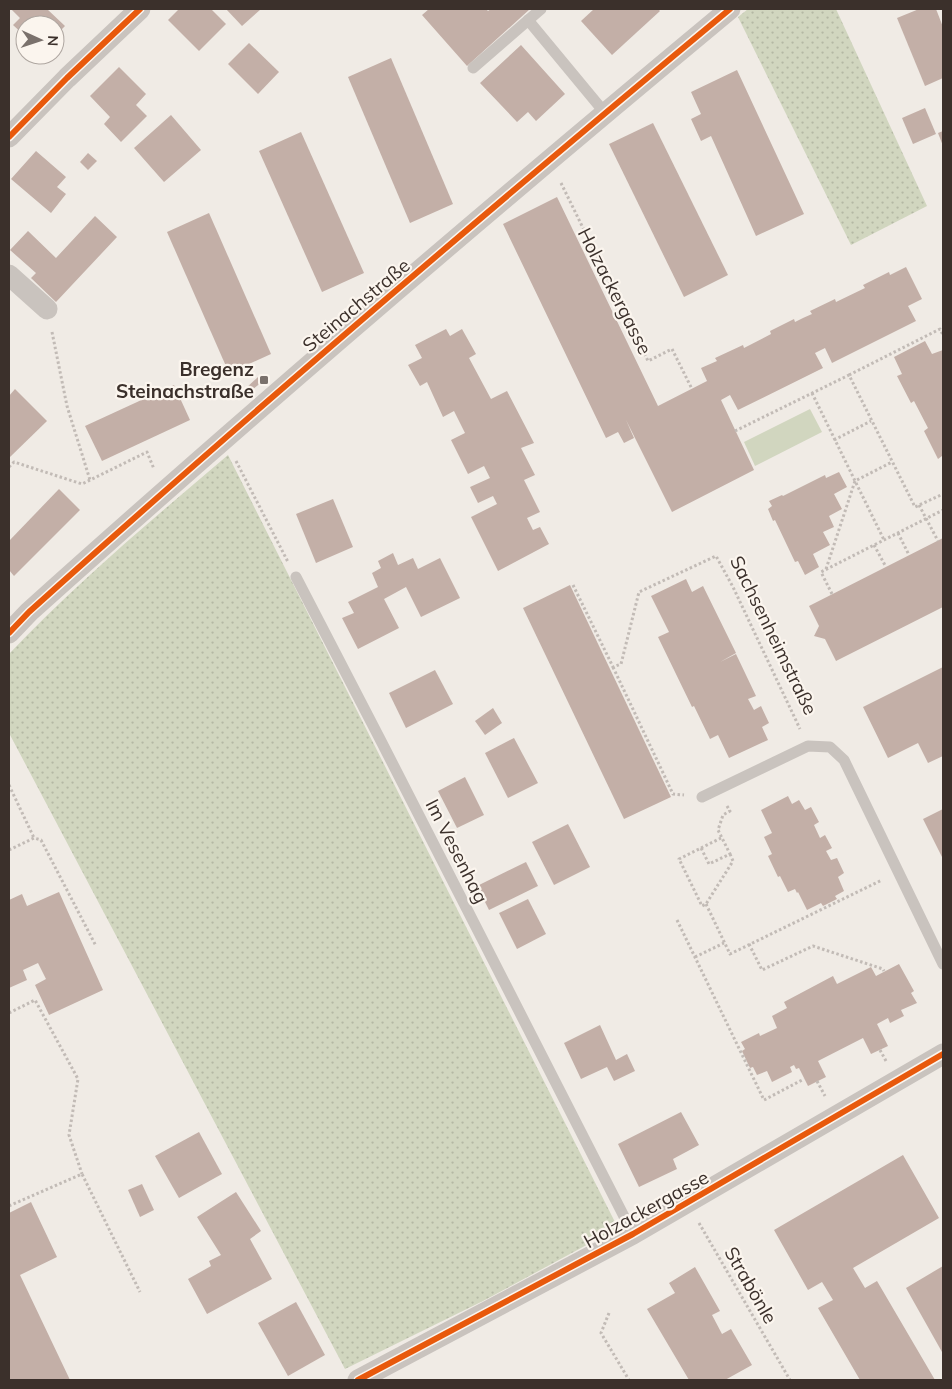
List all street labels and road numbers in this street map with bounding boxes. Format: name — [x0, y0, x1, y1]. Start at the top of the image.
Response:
street label: Holzackergasse — [573, 224, 657, 358]
street label: Steinachstraße — [297, 253, 415, 357]
street label: Sachsenheimstraße — [725, 552, 823, 718]
street label: Im Vesenhag — [420, 795, 494, 907]
street label: Holzackergasse — [579, 1165, 713, 1253]
street label: Strabönle — [719, 1242, 783, 1328]

